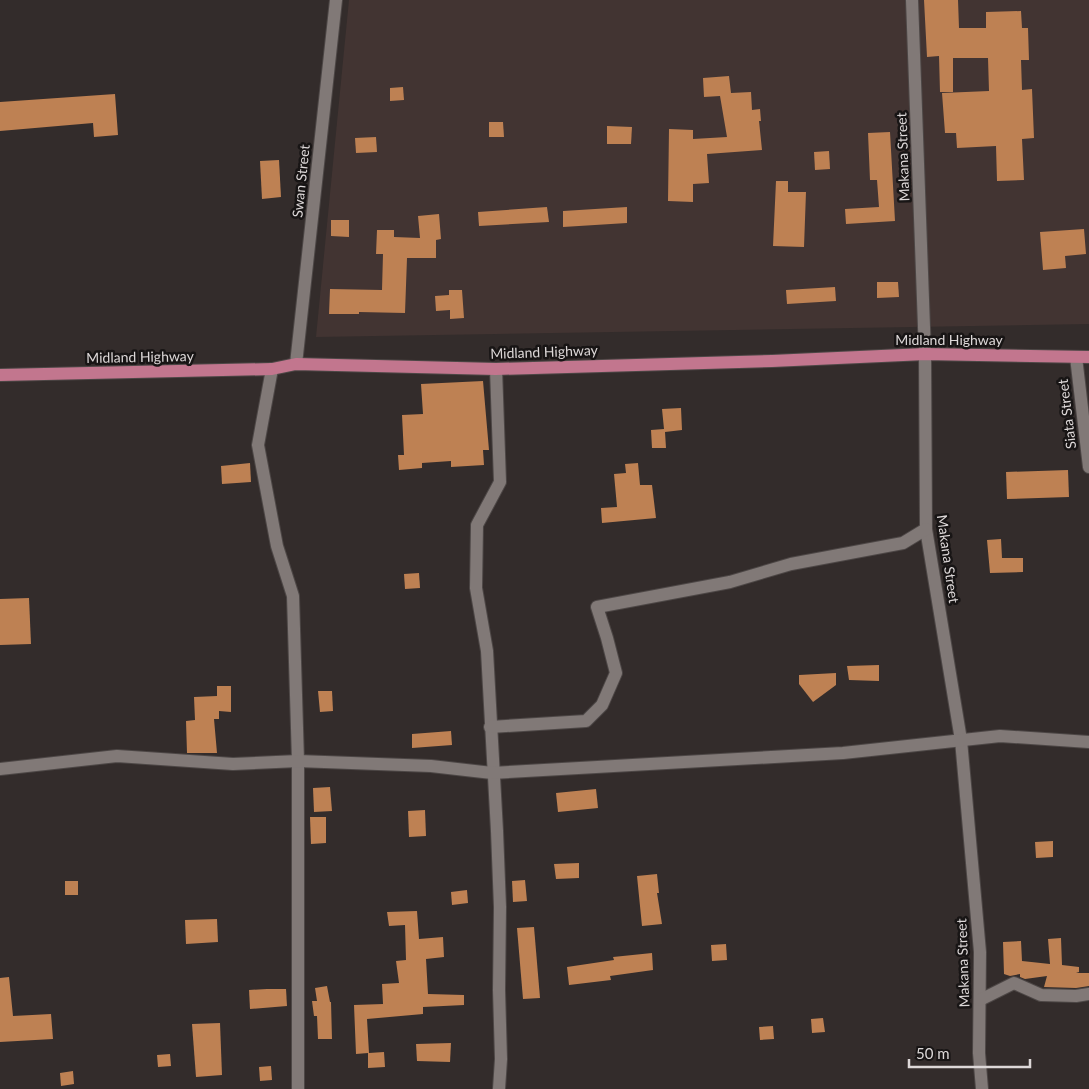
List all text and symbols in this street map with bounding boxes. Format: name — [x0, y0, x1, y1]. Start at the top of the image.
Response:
street label: Makana Street — [892, 112, 913, 202]
street label: Swan Street — [288, 144, 313, 218]
street label: Midland Highway — [895, 331, 1004, 348]
street label: Midland Highway — [490, 341, 599, 362]
street label: Midland Highway — [86, 347, 195, 366]
street label: Siata Street — [1054, 378, 1079, 450]
street label: Makana Street — [934, 514, 963, 604]
street label: Makana Street — [952, 918, 973, 1008]
scale bar — [909, 1036, 1030, 1068]
text: 50 m — [916, 1044, 950, 1062]

